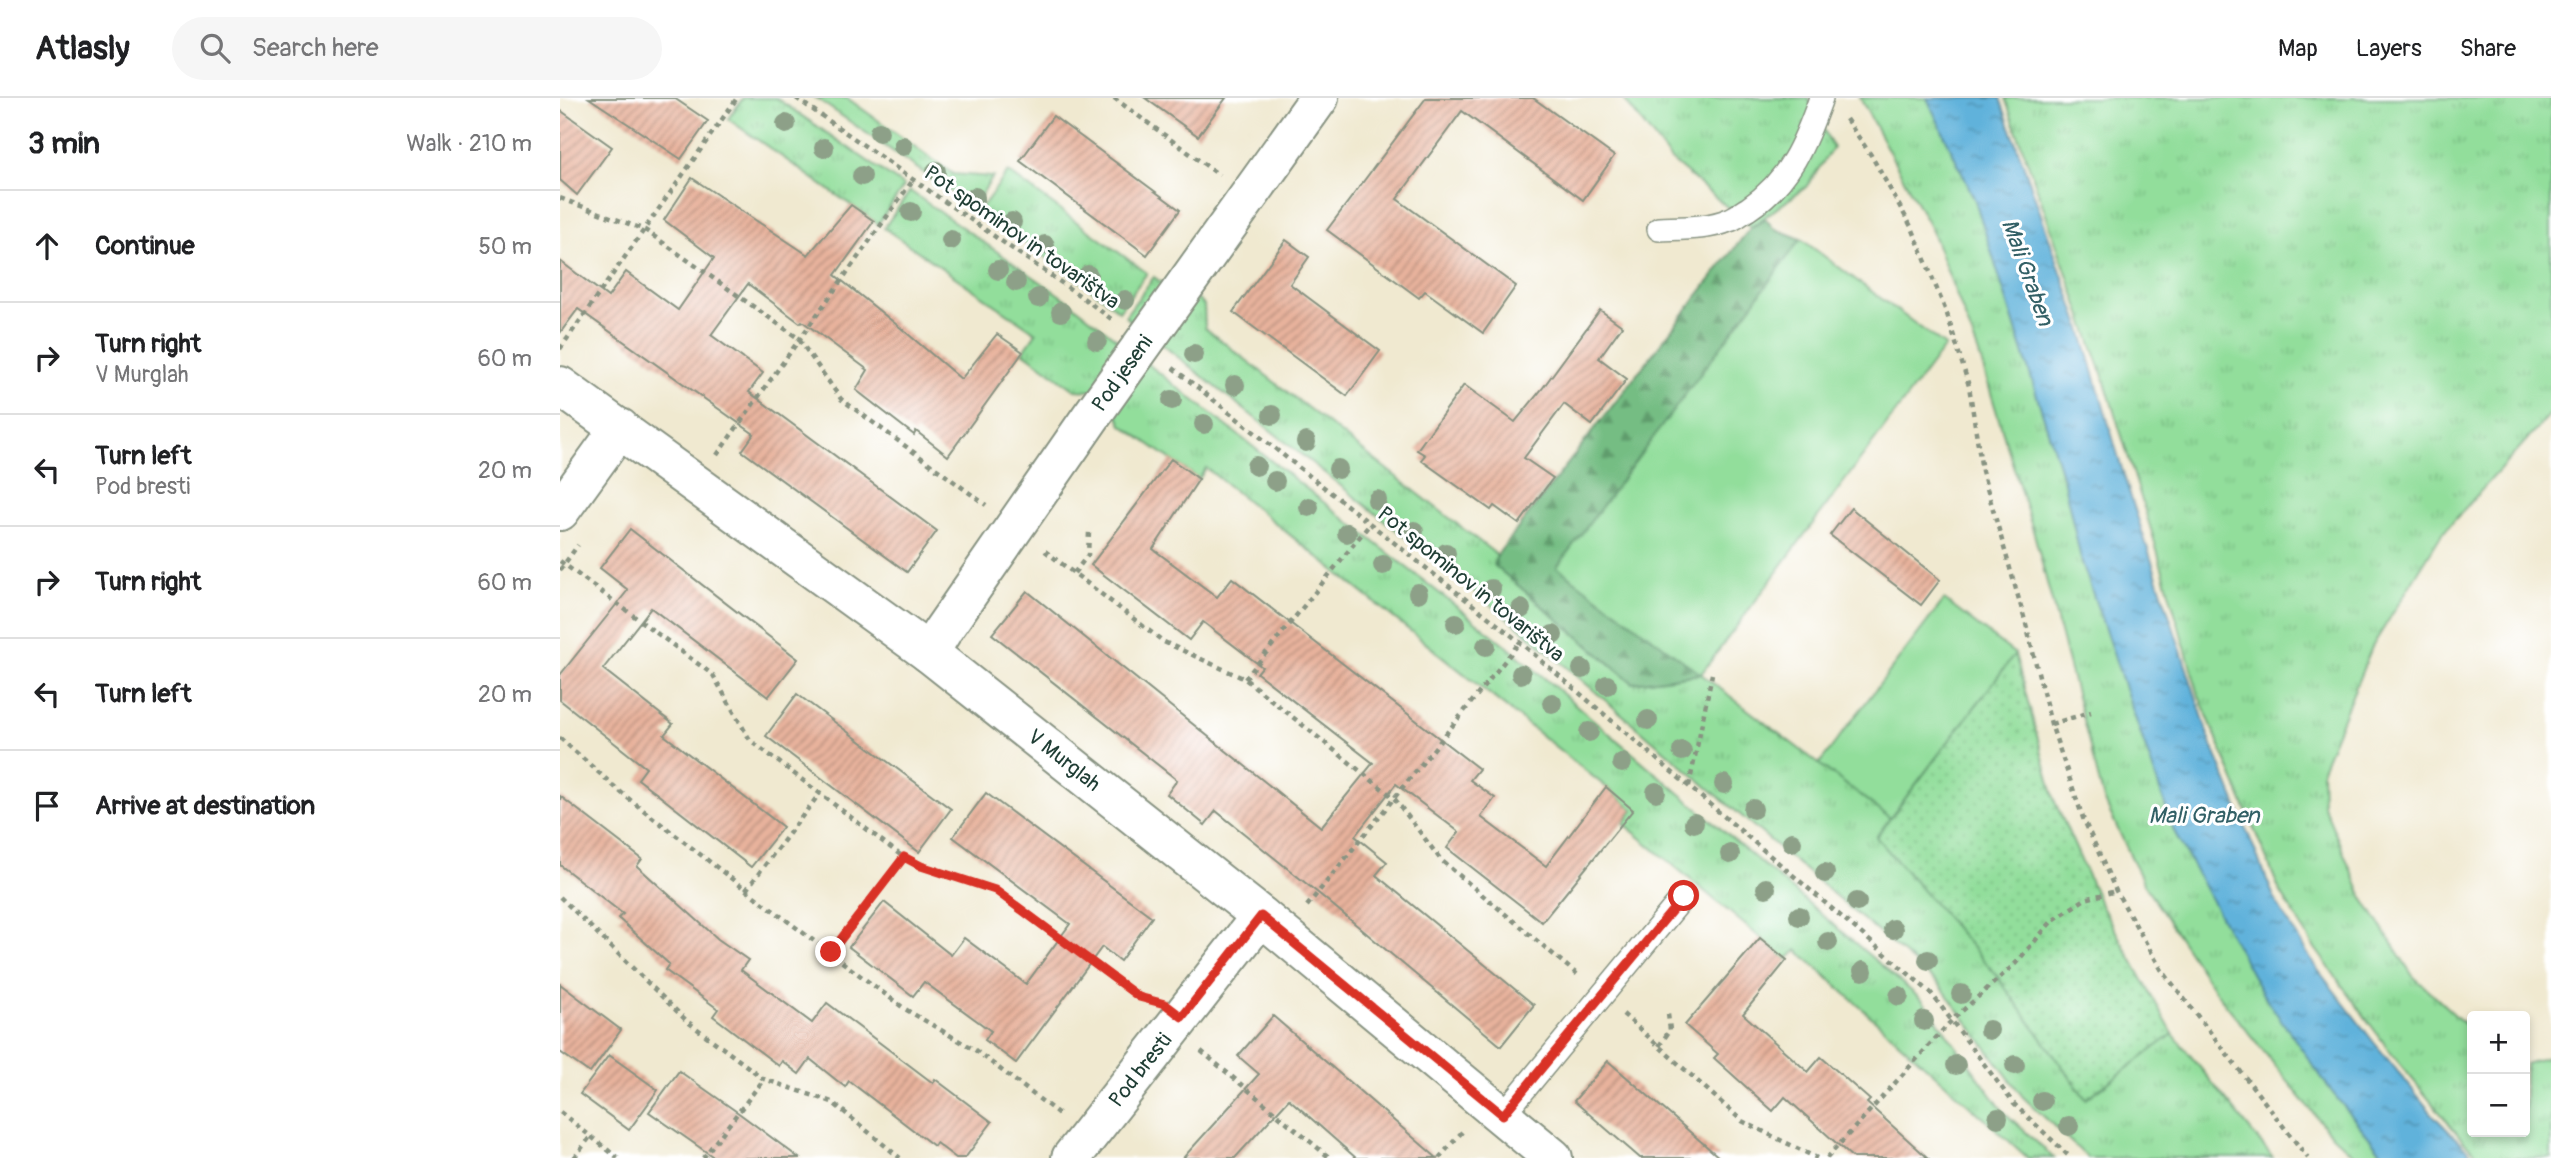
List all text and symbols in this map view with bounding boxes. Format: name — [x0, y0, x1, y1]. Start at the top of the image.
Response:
search box — [172, 17, 662, 80]
text: Atlasly — [35, 28, 130, 69]
icon: search — [196, 29, 234, 67]
text: Search here — [252, 32, 379, 64]
text: Map — [2278, 34, 2318, 63]
text: Layers — [2356, 34, 2422, 63]
text: Share — [2460, 34, 2516, 63]
text: 3 min — [28, 125, 100, 162]
text: Walk · 210 m — [406, 129, 532, 158]
street label: Pot spominov in tovarištva — [919, 160, 1125, 315]
water label: Mali Graben — [1995, 215, 2060, 330]
icon: ahead — [28, 227, 66, 265]
text: Continue — [95, 230, 195, 262]
text: 50 m — [478, 232, 532, 261]
text: Turn right — [95, 328, 201, 360]
street label: Pod jeseni — [1086, 330, 1159, 417]
icon: right — [28, 339, 66, 377]
text: 60 m — [477, 344, 532, 373]
text: V Murglah — [95, 360, 189, 389]
text: Turn left — [95, 440, 191, 472]
icon: left — [28, 451, 66, 489]
text: 20 m — [478, 456, 532, 485]
text: Pod bresti — [95, 472, 190, 501]
street label: Pot spominov in tovarištva — [1372, 501, 1570, 668]
icon: right — [28, 563, 66, 601]
text: Turn right — [95, 566, 201, 598]
text: 60 m — [477, 568, 532, 597]
icon: left — [28, 675, 66, 713]
text: Turn left — [95, 678, 191, 710]
text: 20 m — [478, 680, 532, 709]
street label: V Murglah — [1022, 723, 1106, 798]
icon: arrive — [28, 787, 66, 825]
text: Arrive at destination — [95, 790, 315, 822]
water label: Mali Graben — [2148, 801, 2261, 830]
route start — [1668, 880, 1699, 911]
route end — [815, 936, 846, 967]
map controls — [2467, 1011, 2530, 1137]
button: + — [2467, 1011, 2530, 1074]
street label: Pod bresti — [1103, 1027, 1178, 1113]
button: − — [2467, 1074, 2530, 1137]

